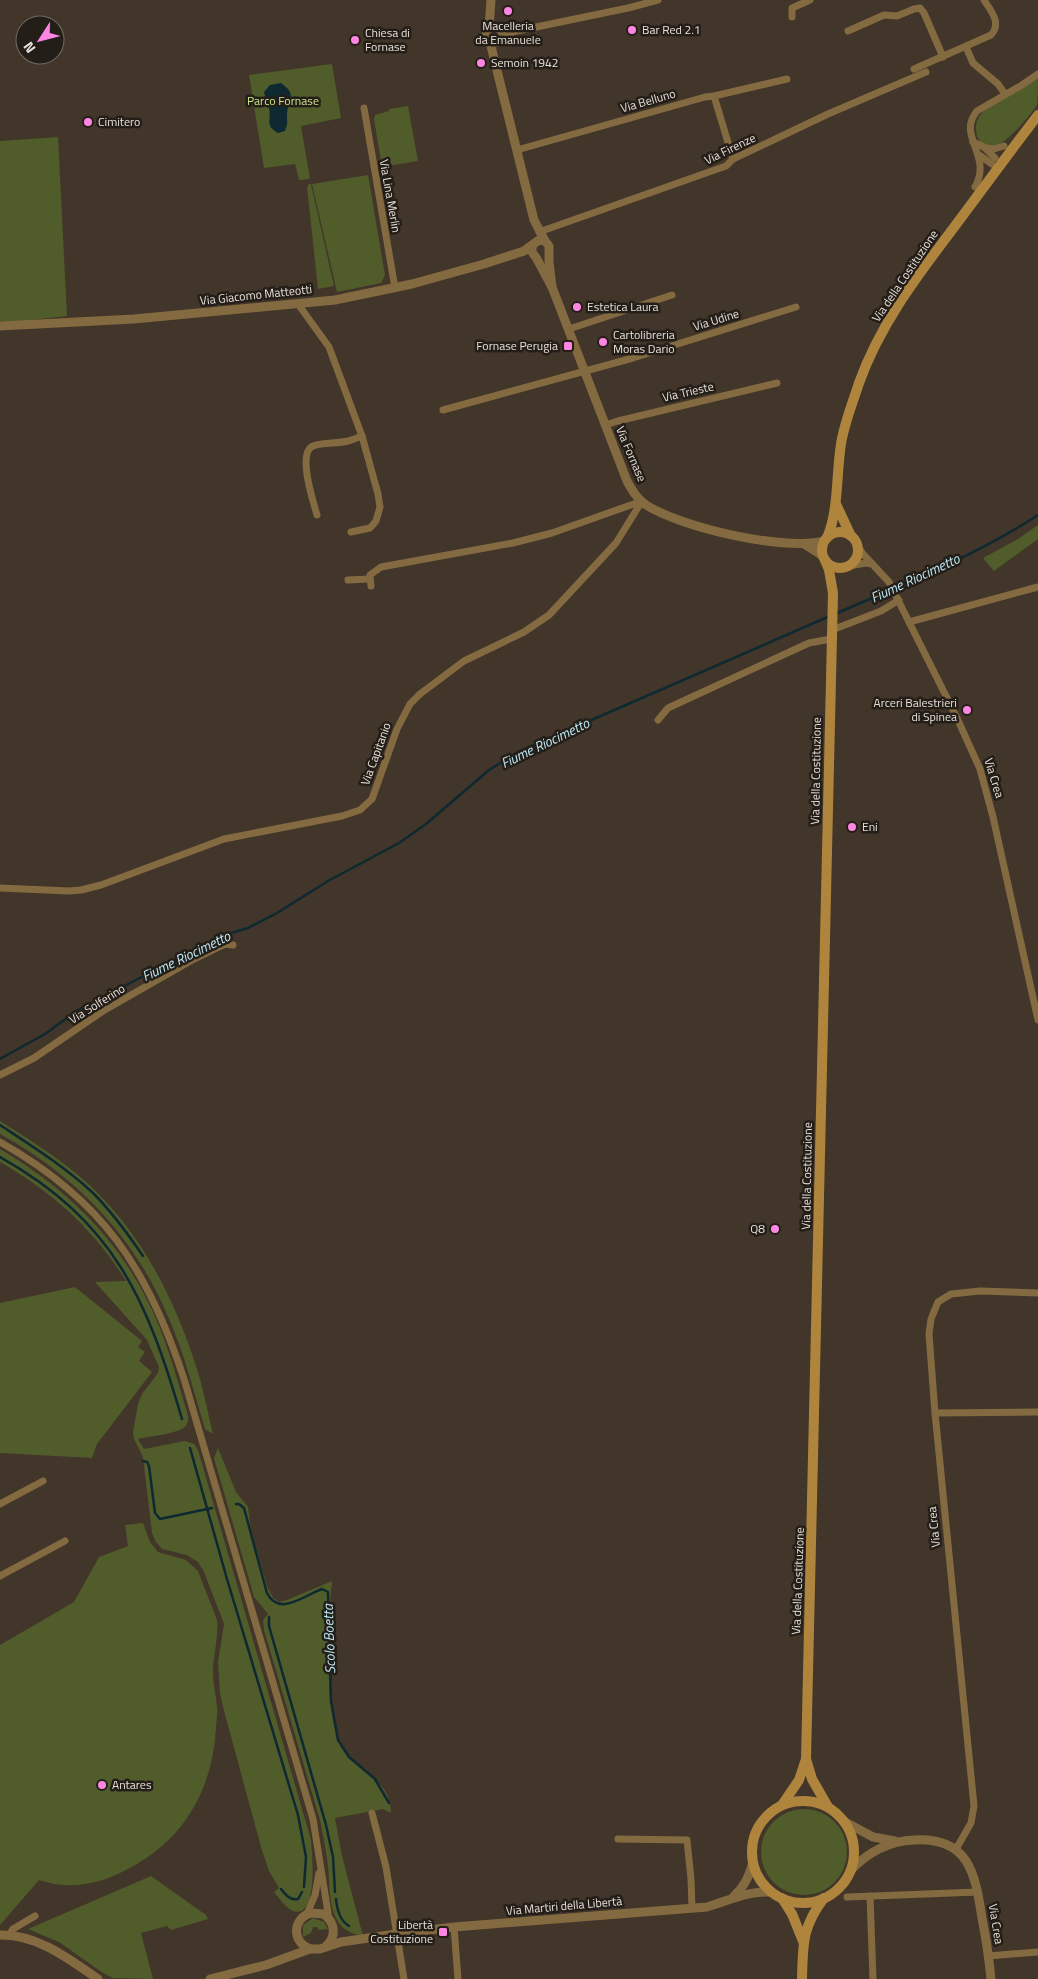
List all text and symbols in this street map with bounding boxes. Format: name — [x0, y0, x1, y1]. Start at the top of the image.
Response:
marker: Macelleria da Emanuele — [502, 5, 514, 17]
north arrow — [15, 15, 65, 65]
place label: Macelleria da Emanuele — [475, 16, 541, 49]
place label: Bar Red 2.1 — [642, 20, 701, 39]
place label: Chiesa di Fornase — [365, 23, 410, 56]
marker: Bar Red 2.1 — [626, 24, 638, 36]
marker: Chiesa di Fornase — [349, 34, 361, 46]
text: N — [18, 38, 40, 58]
place label: Semoin 1942 — [491, 53, 559, 72]
marker: Semoin 1942 — [475, 57, 487, 69]
street label: Via Belluno — [618, 84, 678, 117]
park label: Parco Fornase — [247, 91, 319, 110]
place label: Cimitero — [98, 112, 140, 131]
marker: Cimitero — [82, 116, 94, 128]
street label: Via Firenze — [701, 128, 759, 169]
street label: Via Lina Merlin — [375, 158, 406, 234]
street label: Via della Costituzione — [867, 226, 943, 326]
street label: Via Giacomo Matteotti — [199, 279, 313, 310]
place label: Estetica Laura — [587, 297, 658, 316]
marker: Estetica Laura — [571, 301, 583, 313]
street label: Via Udine — [690, 304, 741, 336]
place label: Cartolibreria Moras Dario — [613, 325, 675, 358]
place label: Fornase Perugia — [476, 336, 558, 355]
marker: Cartolibreria Moras Dario — [597, 336, 609, 348]
marker: Fornase Perugia — [562, 340, 574, 352]
street label: Via Trieste — [660, 376, 715, 407]
street label: Via Fornase — [611, 423, 652, 485]
water label: Fiume Riocimetto — [867, 547, 964, 607]
place label: Arceri Balestrieri di Spinea — [874, 693, 957, 726]
marker: Arceri Balestrieri di Spinea — [961, 704, 973, 716]
water label: Fiume Riocimetto — [497, 712, 594, 773]
street label: Via della Costituzione — [805, 717, 826, 825]
street label: Via Capitanio — [355, 720, 396, 788]
street label: Via Crea — [979, 756, 1010, 800]
place label: Eni — [862, 817, 878, 836]
marker: Eni — [846, 821, 858, 833]
water label: Fiume Riocimetto — [138, 925, 235, 986]
street label: Via Solferino — [65, 979, 129, 1028]
street label: Via della Costituzione — [796, 1122, 817, 1230]
place label: Q8 — [750, 1219, 765, 1238]
marker: Q8 — [769, 1223, 781, 1235]
street label: Via Crea — [922, 1506, 945, 1548]
street label: Via della Costituzione — [786, 1527, 809, 1635]
water label: Scolo Boetta — [317, 1603, 340, 1674]
place label: Antares — [112, 1775, 152, 1794]
marker: Antares — [96, 1779, 108, 1791]
street label: Via Martiri della Libertà — [505, 1891, 623, 1920]
street label: Via Crea — [984, 1902, 1009, 1946]
place label: Libertà Costituzione — [370, 1915, 433, 1948]
marker: Libertà Costituzione — [437, 1926, 449, 1938]

